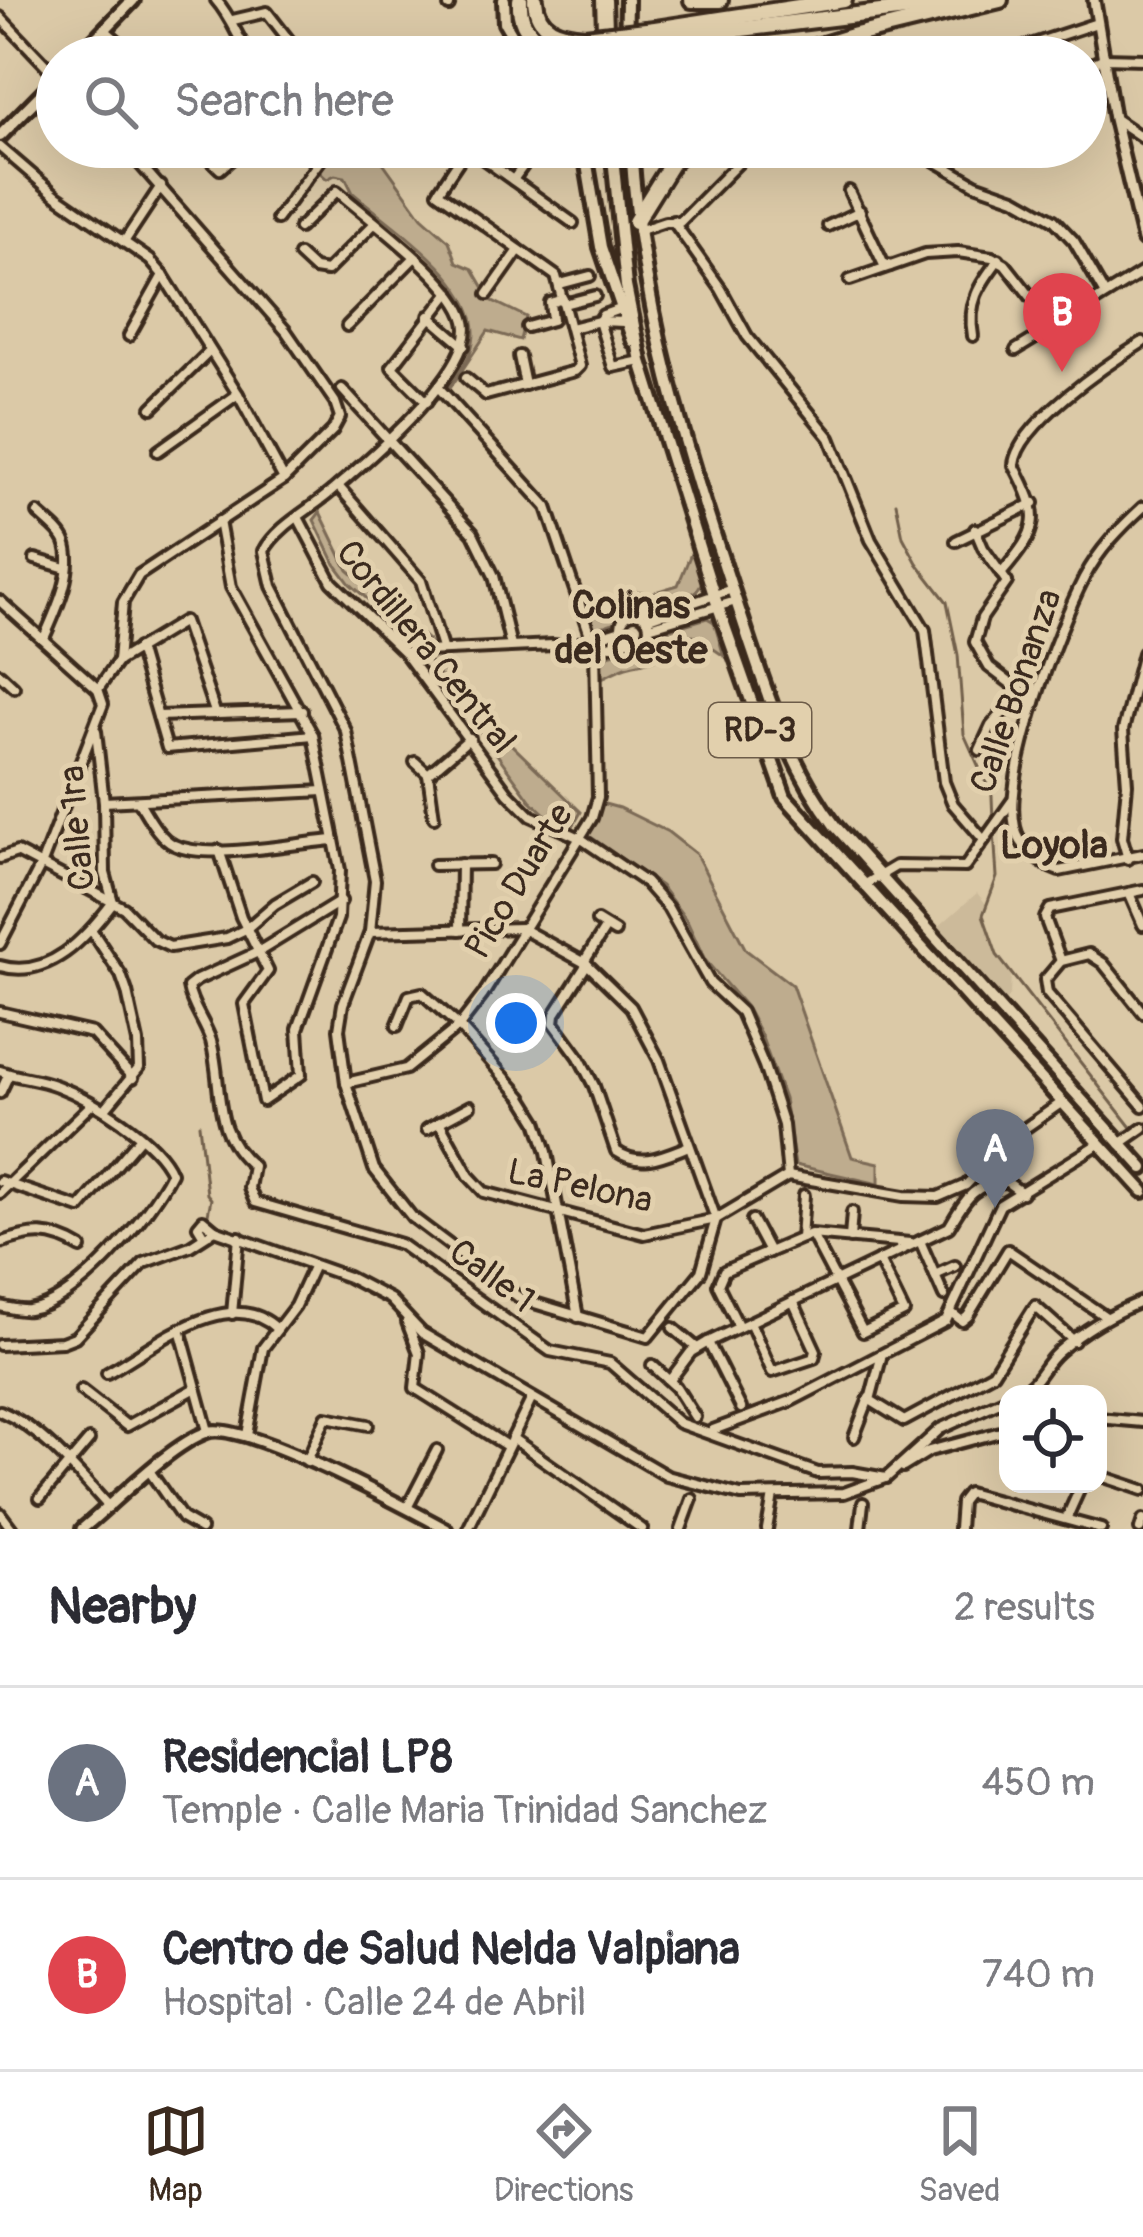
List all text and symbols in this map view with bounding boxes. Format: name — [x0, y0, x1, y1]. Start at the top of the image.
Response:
search box — [36, 36, 1107, 168]
icon: search — [78, 69, 144, 135]
text: Search here — [174, 74, 394, 130]
pin: B — [1023, 273, 1101, 372]
street label: Cordillera Central — [326, 531, 526, 763]
district label: Colinas del Oeste — [555, 581, 708, 675]
street label: Calle Bonanza — [960, 583, 1072, 799]
road number: RD-3 — [709, 703, 811, 757]
street label: Calle 1ra — [49, 764, 105, 892]
street label: Pico Duarte — [455, 795, 583, 967]
district label: Loyola — [1000, 821, 1108, 870]
your location — [486, 993, 546, 1053]
pin: A — [956, 1109, 1034, 1208]
street label: La Pelona — [503, 1149, 657, 1223]
street label: Calle 1 — [440, 1229, 544, 1323]
map controls — [999, 1385, 1107, 1493]
button: locate — [999, 1385, 1107, 1493]
text: Nearby — [48, 1575, 196, 1639]
text: 2 results — [954, 1583, 1095, 1632]
text: Residencial LP8 — [162, 1730, 453, 1786]
text: A — [74, 1758, 100, 1807]
text: 450 m — [982, 1758, 1095, 1807]
text: Temple · Calle Maria Trinidad Sanchez — [162, 1786, 768, 1835]
text: Centro de Salud Nelda Valpiana — [162, 1922, 740, 1978]
text: B — [76, 1950, 98, 1999]
text: 740 m — [982, 1950, 1095, 1999]
text: Hospital · Calle 24 de Abril — [162, 1978, 586, 2027]
tab: Map — [143, 2098, 209, 2211]
tab: Directions — [494, 2098, 634, 2211]
tab: Saved — [919, 2098, 1000, 2211]

